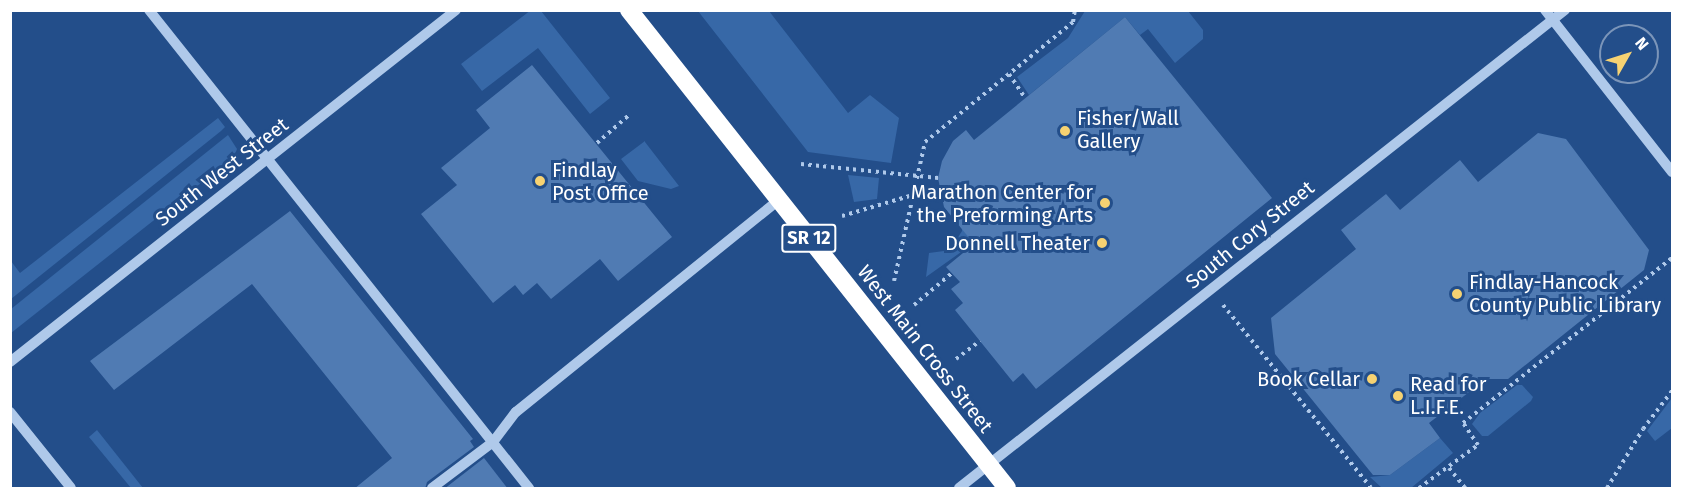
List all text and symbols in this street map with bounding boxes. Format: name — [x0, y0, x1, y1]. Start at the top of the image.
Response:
north arrow — [1599, 24, 1659, 84]
text: N — [1631, 34, 1653, 54]
place label: Fisher/Wall Gallery — [1077, 107, 1179, 154]
street label: South West Street — [151, 113, 293, 231]
marker: Fisher/Wall Gallery — [1058, 124, 1072, 138]
place label: Findlay Post Office — [552, 158, 649, 205]
marker: Findlay Post Office — [533, 174, 547, 188]
street label: South Cory Street — [1181, 176, 1319, 294]
place label: Marathon Center for the Preforming Arts — [911, 180, 1093, 227]
marker: Marathon Center for the Preforming Arts — [1098, 196, 1112, 210]
road number: SR 12 — [780, 223, 838, 253]
place label: Donnell Theater — [945, 231, 1090, 255]
marker: Donnell Theater — [1095, 236, 1109, 250]
street label: West Main Cross Street — [852, 260, 998, 438]
place label: Findlay-Hancock County Public Library — [1469, 270, 1661, 317]
marker: Findlay-Hancock County Public Library — [1450, 287, 1464, 301]
place label: Book Cellar — [1257, 367, 1360, 391]
marker: Book Cellar — [1365, 372, 1379, 386]
place label: Read for L.I.F.E. — [1410, 372, 1487, 419]
marker: Read for L.I.F.E. — [1391, 389, 1405, 403]

